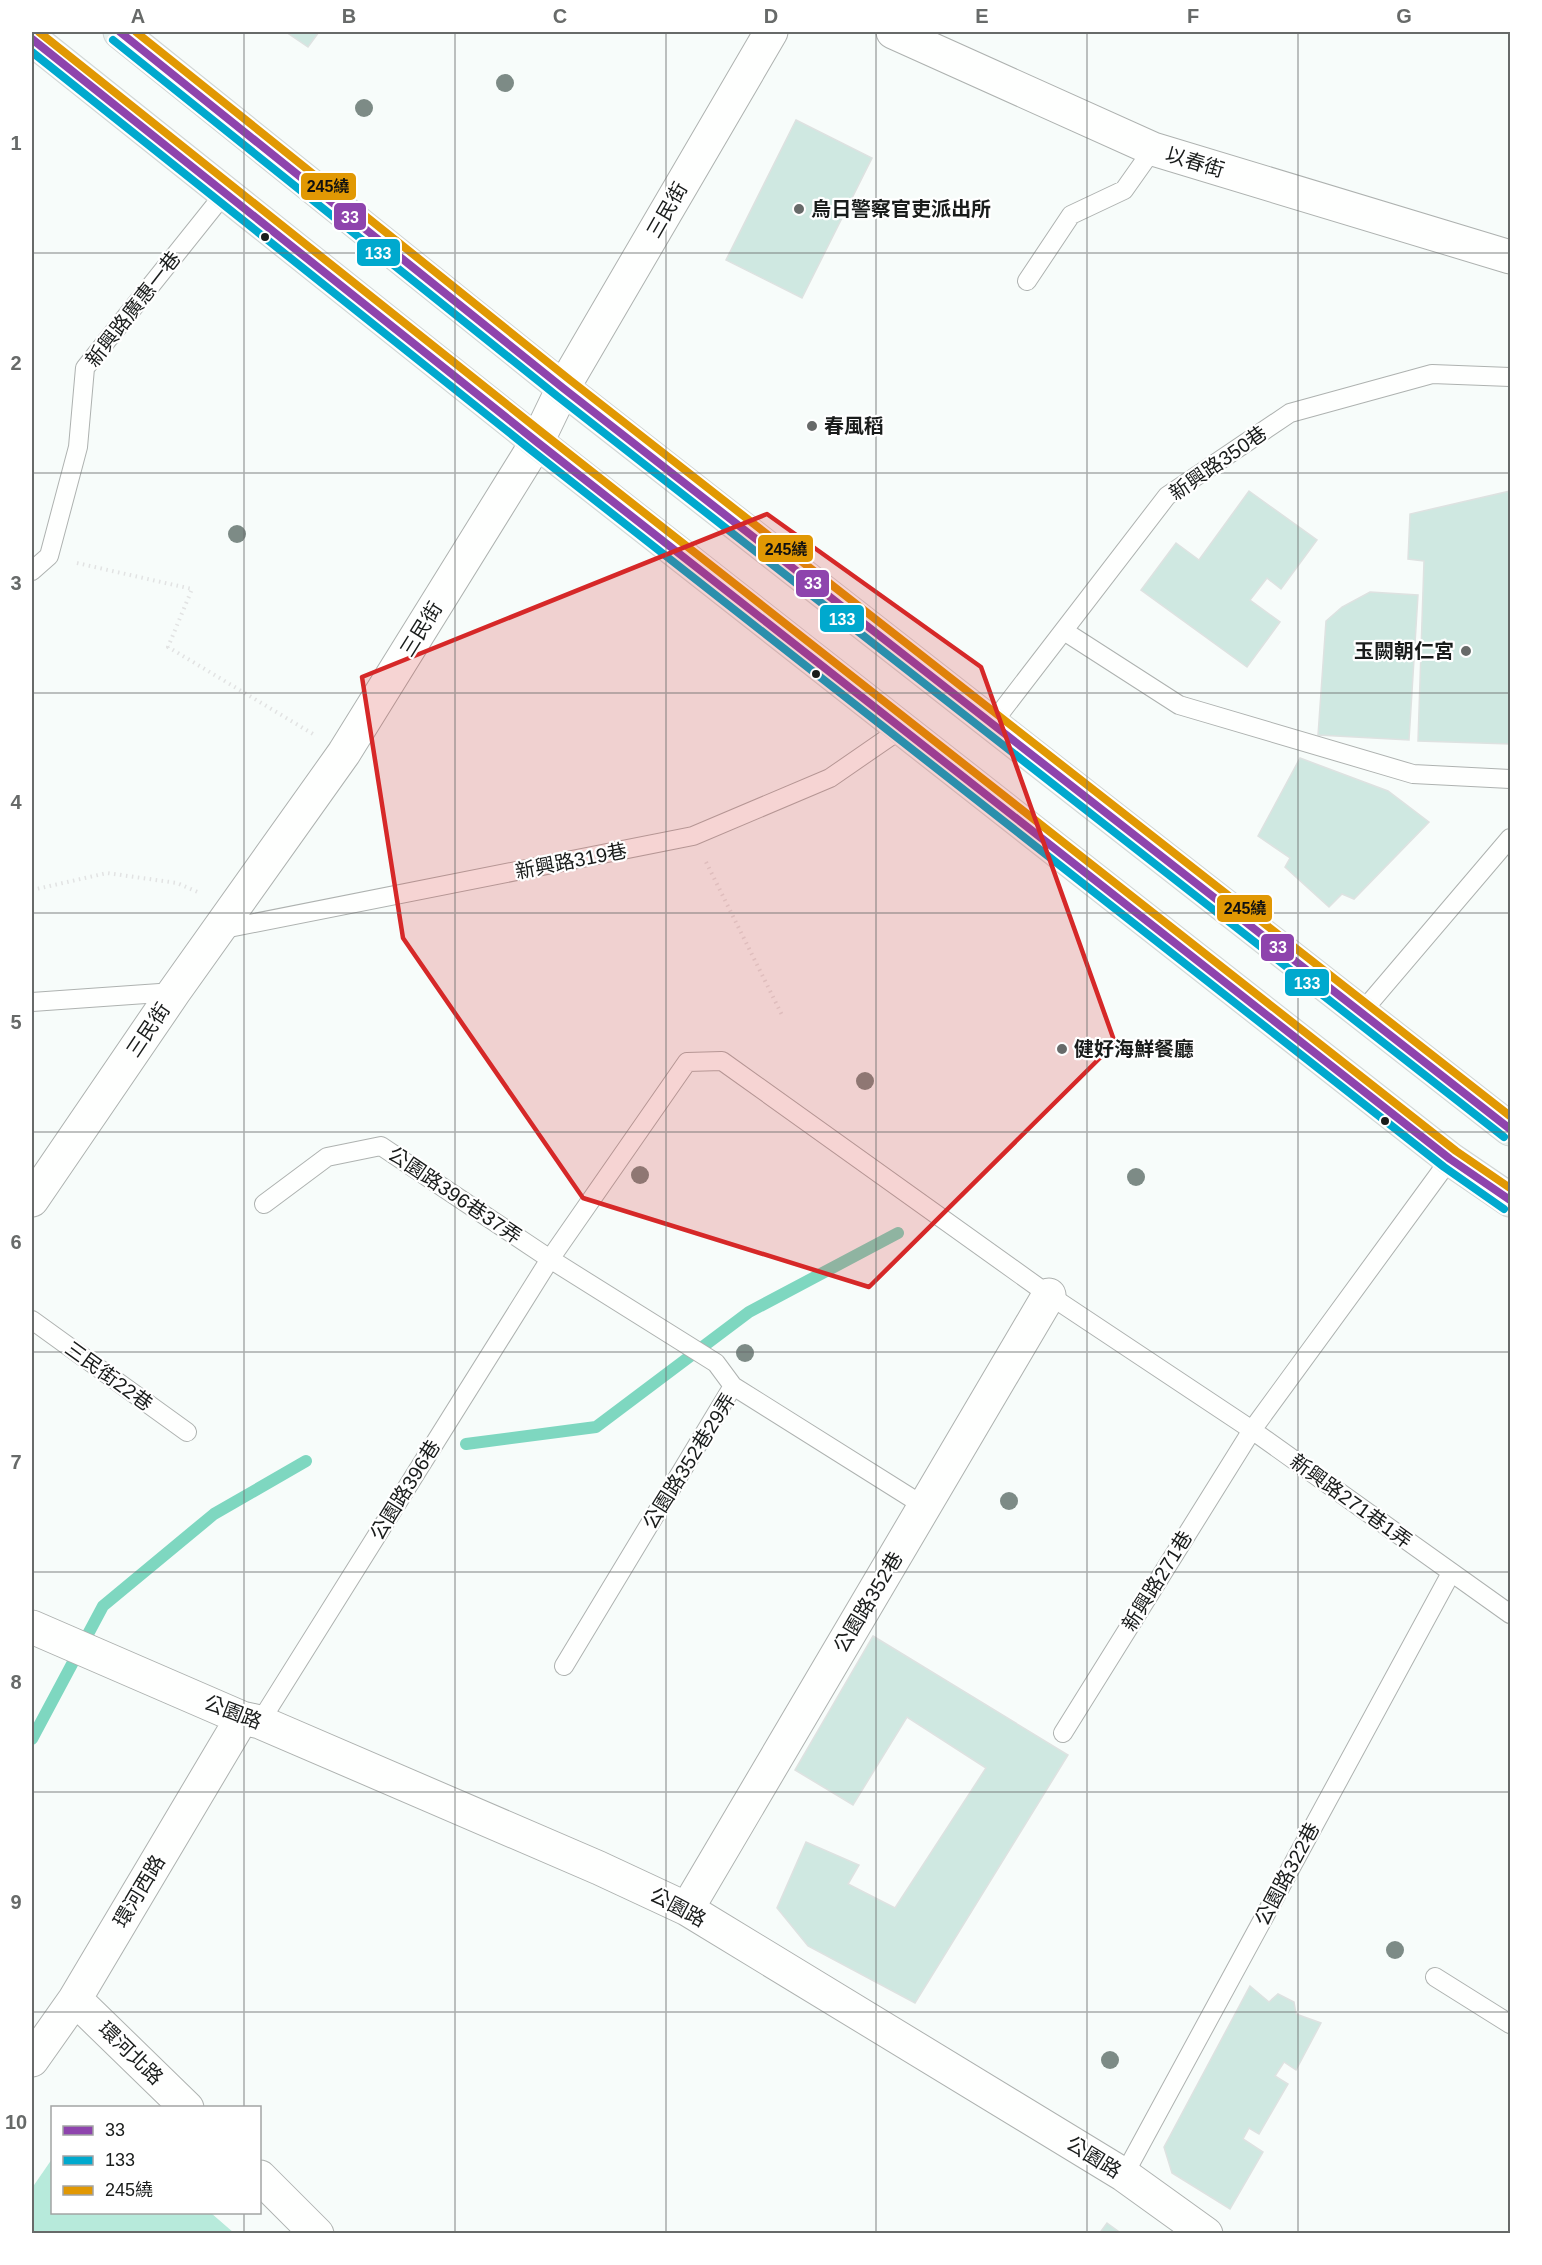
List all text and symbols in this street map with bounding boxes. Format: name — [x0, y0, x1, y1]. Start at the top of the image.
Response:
text: A — [131, 5, 145, 27]
text: B — [342, 5, 356, 27]
text: C — [553, 5, 567, 27]
text: D — [764, 5, 778, 27]
text: E — [975, 5, 989, 27]
text: F — [1187, 5, 1199, 27]
text: G — [1396, 5, 1412, 27]
text: 1 — [10, 132, 22, 154]
street label: 以春街 — [1163, 143, 1227, 181]
line badge: 245繞 — [300, 172, 357, 201]
text: 245繞 — [307, 177, 349, 195]
street label: 三民街 — [642, 179, 692, 241]
place label: 烏日警察官吏派出所 — [811, 198, 991, 220]
line badge: 33 — [333, 202, 367, 231]
marker: 烏日警察官吏派出所 — [792, 202, 806, 216]
text: 33 — [341, 209, 359, 226]
unlabelled marker — [259, 231, 271, 243]
line badge: 133 — [356, 238, 401, 267]
text: 133 — [365, 245, 391, 262]
street label: 新興路廣惠一巷 — [81, 247, 185, 371]
text: 2 — [10, 352, 22, 374]
place label: 春風稻 — [824, 415, 884, 437]
marker: 春風稻 — [805, 419, 819, 433]
street label: 新興路350巷 — [1165, 421, 1271, 505]
line badge: 245繞 — [757, 534, 814, 563]
text: 245繞 — [765, 540, 807, 558]
line badge: 33 — [795, 569, 830, 598]
text: 3 — [10, 572, 22, 594]
text: 33 — [804, 575, 822, 592]
street label: 三民街 — [396, 598, 446, 660]
line badge: 133 — [819, 604, 865, 633]
text: 133 — [829, 611, 855, 628]
place label: 玉闕朝仁宮 — [1354, 640, 1454, 662]
marker: 玉闕朝仁宮 — [1459, 644, 1473, 658]
unlabelled marker — [810, 668, 822, 680]
text: 4 — [10, 791, 22, 813]
street label: 新興路319巷 — [513, 839, 629, 883]
line badge: 245繞 — [1216, 894, 1273, 923]
text: 245繞 — [1224, 899, 1266, 917]
line badge: 33 — [1260, 933, 1295, 962]
text: 33 — [1269, 939, 1287, 956]
line badge: 133 — [1284, 968, 1330, 997]
text: 133 — [1294, 975, 1320, 992]
street label: 三民街 — [122, 999, 174, 1061]
text: 5 — [10, 1011, 22, 1033]
place label: 健好海鮮餐廳 — [1074, 1038, 1194, 1060]
marker: 健好海鮮餐廳 — [1055, 1042, 1069, 1056]
unlabelled marker — [1379, 1115, 1391, 1127]
street label: 公園路396巷37弄 — [384, 1142, 526, 1248]
text: 6 — [10, 1231, 22, 1253]
street label: 三民街22巷 — [61, 1337, 157, 1415]
street label: 公園路352巷29弄 — [638, 1389, 740, 1533]
street label: 公園路396巷 — [366, 1436, 444, 1544]
street label: 新興路271巷1弄 — [1286, 1450, 1416, 1552]
text: 7 — [10, 1451, 22, 1473]
street label: 新興路271巷 — [1118, 1527, 1196, 1635]
street label: 公園路352巷 — [829, 1548, 907, 1656]
text: 8 — [10, 1671, 22, 1693]
street label: 公園路 — [201, 1691, 265, 1733]
street label: 公園路322巷 — [1251, 1819, 1323, 1929]
street label: 環河西路 — [109, 1851, 169, 1931]
street label: 公園路 — [646, 1883, 710, 1931]
text: 9 — [10, 1891, 22, 1913]
street label: 環河北路 — [95, 2017, 167, 2089]
legend — [51, 2106, 261, 2214]
text: 10 — [5, 2111, 27, 2133]
text: 33 — [105, 2120, 125, 2140]
street label: 公園路 — [1063, 2132, 1125, 2182]
text: 133 — [105, 2150, 135, 2170]
text: 245繞 — [105, 2180, 153, 2200]

